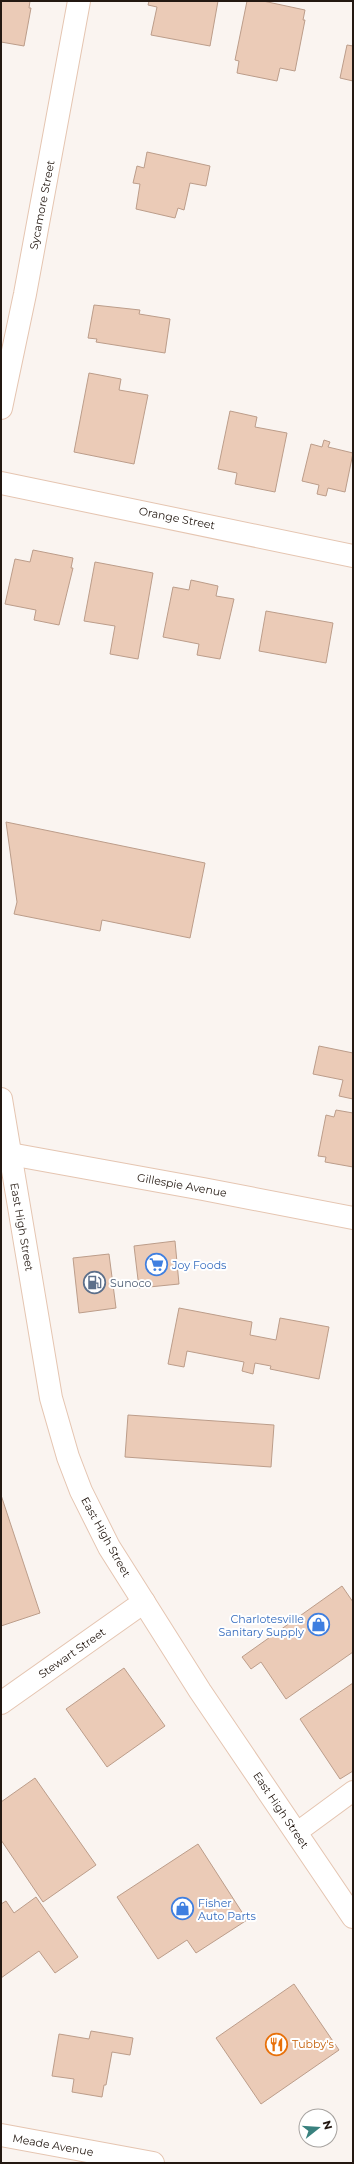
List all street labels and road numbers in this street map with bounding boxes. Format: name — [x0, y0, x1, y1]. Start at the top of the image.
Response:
street label: Sycamore Street — [26, 159, 58, 251]
street label: Orange Street — [138, 504, 217, 532]
street label: Gillespie Avenue — [136, 1170, 228, 1200]
street label: East High Street — [7, 1182, 37, 1273]
street label: East High Street — [78, 1494, 134, 1580]
street label: Stewart Street — [36, 1624, 109, 1681]
street label: East High Street — [250, 1769, 312, 1851]
street label: Meade Avenue — [11, 2131, 95, 2159]

